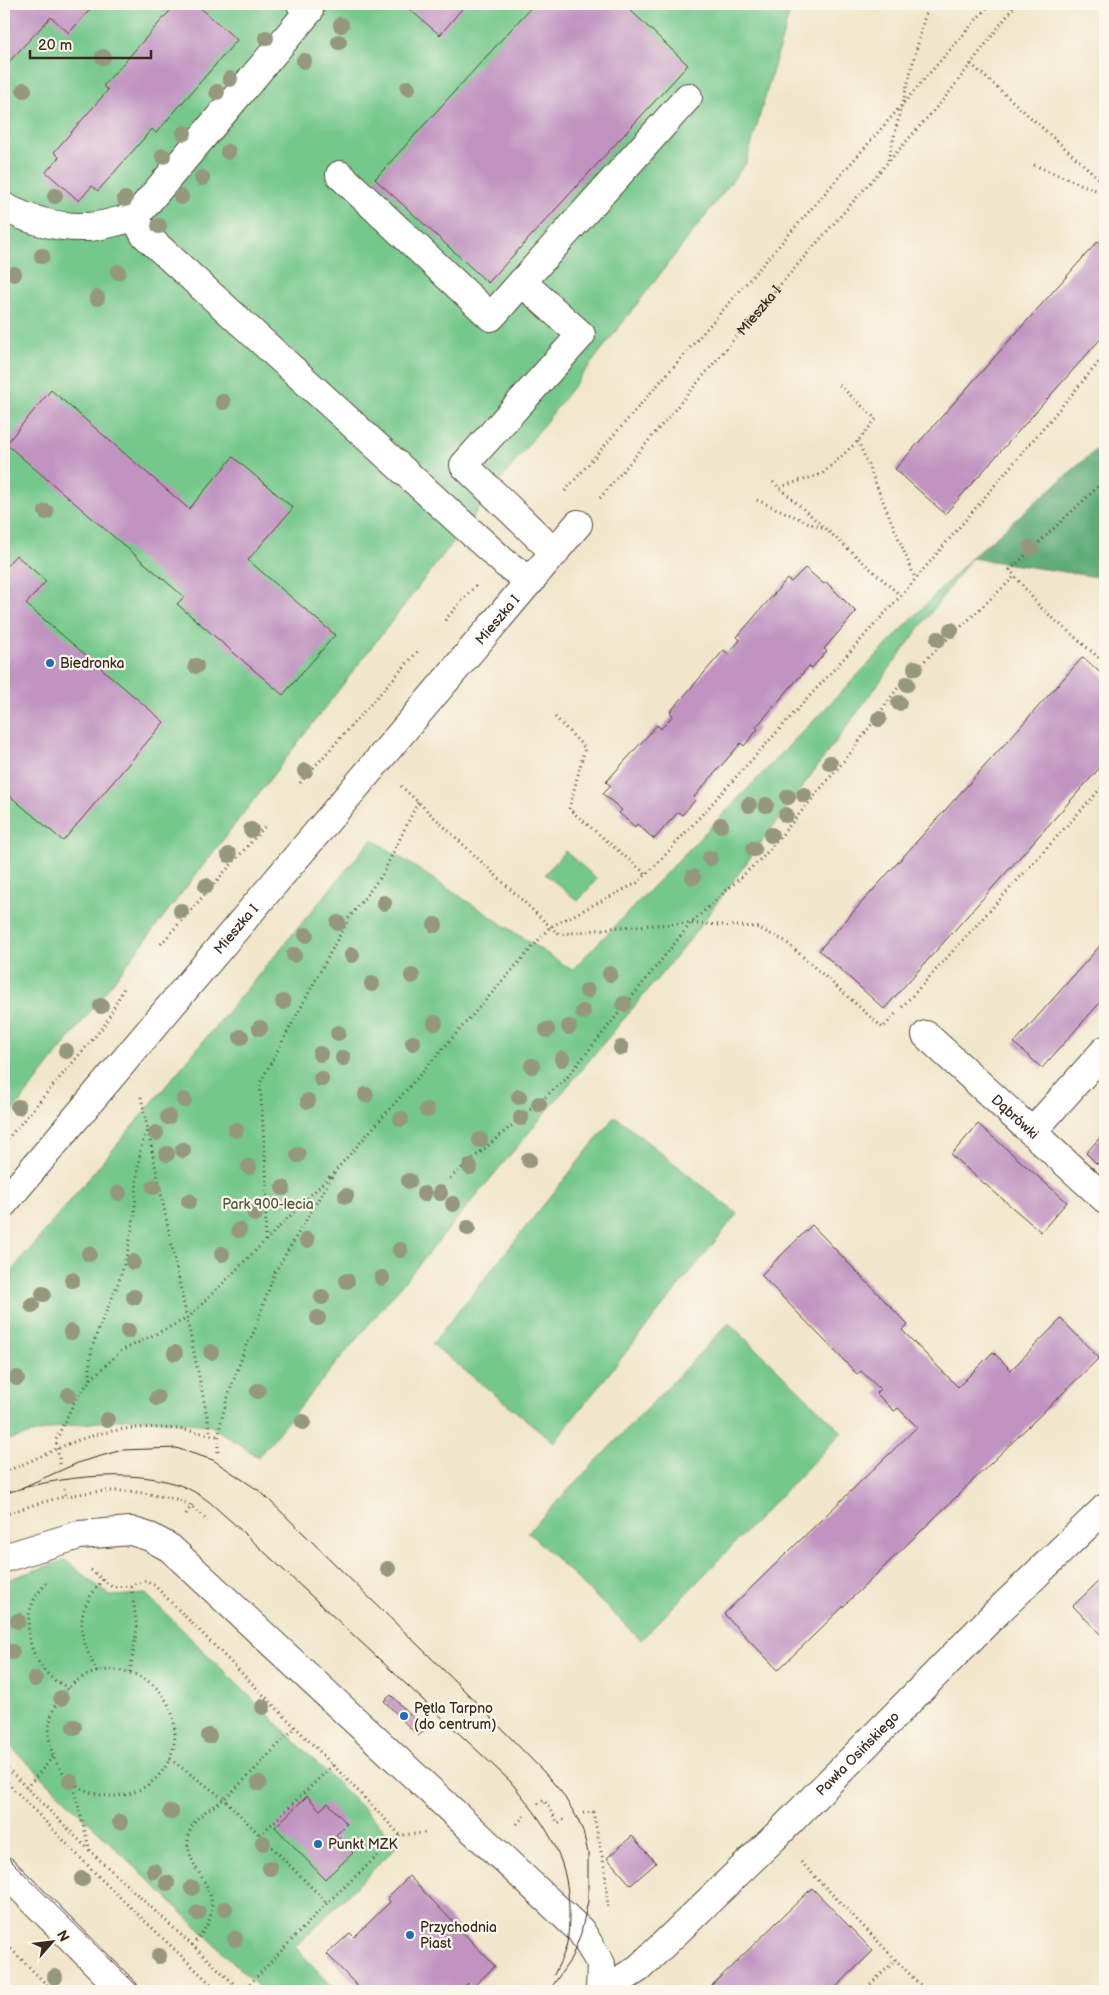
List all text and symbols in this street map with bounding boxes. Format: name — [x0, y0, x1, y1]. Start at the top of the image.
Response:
scale bar — [30, 28, 151, 60]
text: 20 m — [38, 36, 72, 55]
street label: Mieszka I — [733, 282, 785, 338]
street label: Mieszka I — [471, 591, 523, 648]
place label: Biedronka — [60, 655, 124, 672]
marker: Biedronka — [44, 657, 56, 669]
street label: Mieszka I — [210, 900, 262, 957]
street label: Dąbrówki — [988, 1091, 1042, 1143]
park label: Park 900-lecia — [222, 1196, 314, 1213]
place label: Pętla Tarpno (do centrum) — [414, 1700, 496, 1733]
street label: Pawła Osińskiego — [812, 1708, 903, 1799]
marker: Pętla Tarpno (do centrum) — [398, 1710, 410, 1722]
place label: Punkt MZK — [328, 1836, 399, 1853]
marker: Punkt MZK — [312, 1838, 324, 1850]
north arrow — [28, 1918, 78, 1968]
place label: Przychodnia Piast — [420, 1919, 497, 1952]
text: N — [53, 1927, 73, 1945]
marker: Przychodnia Piast — [404, 1929, 416, 1941]

